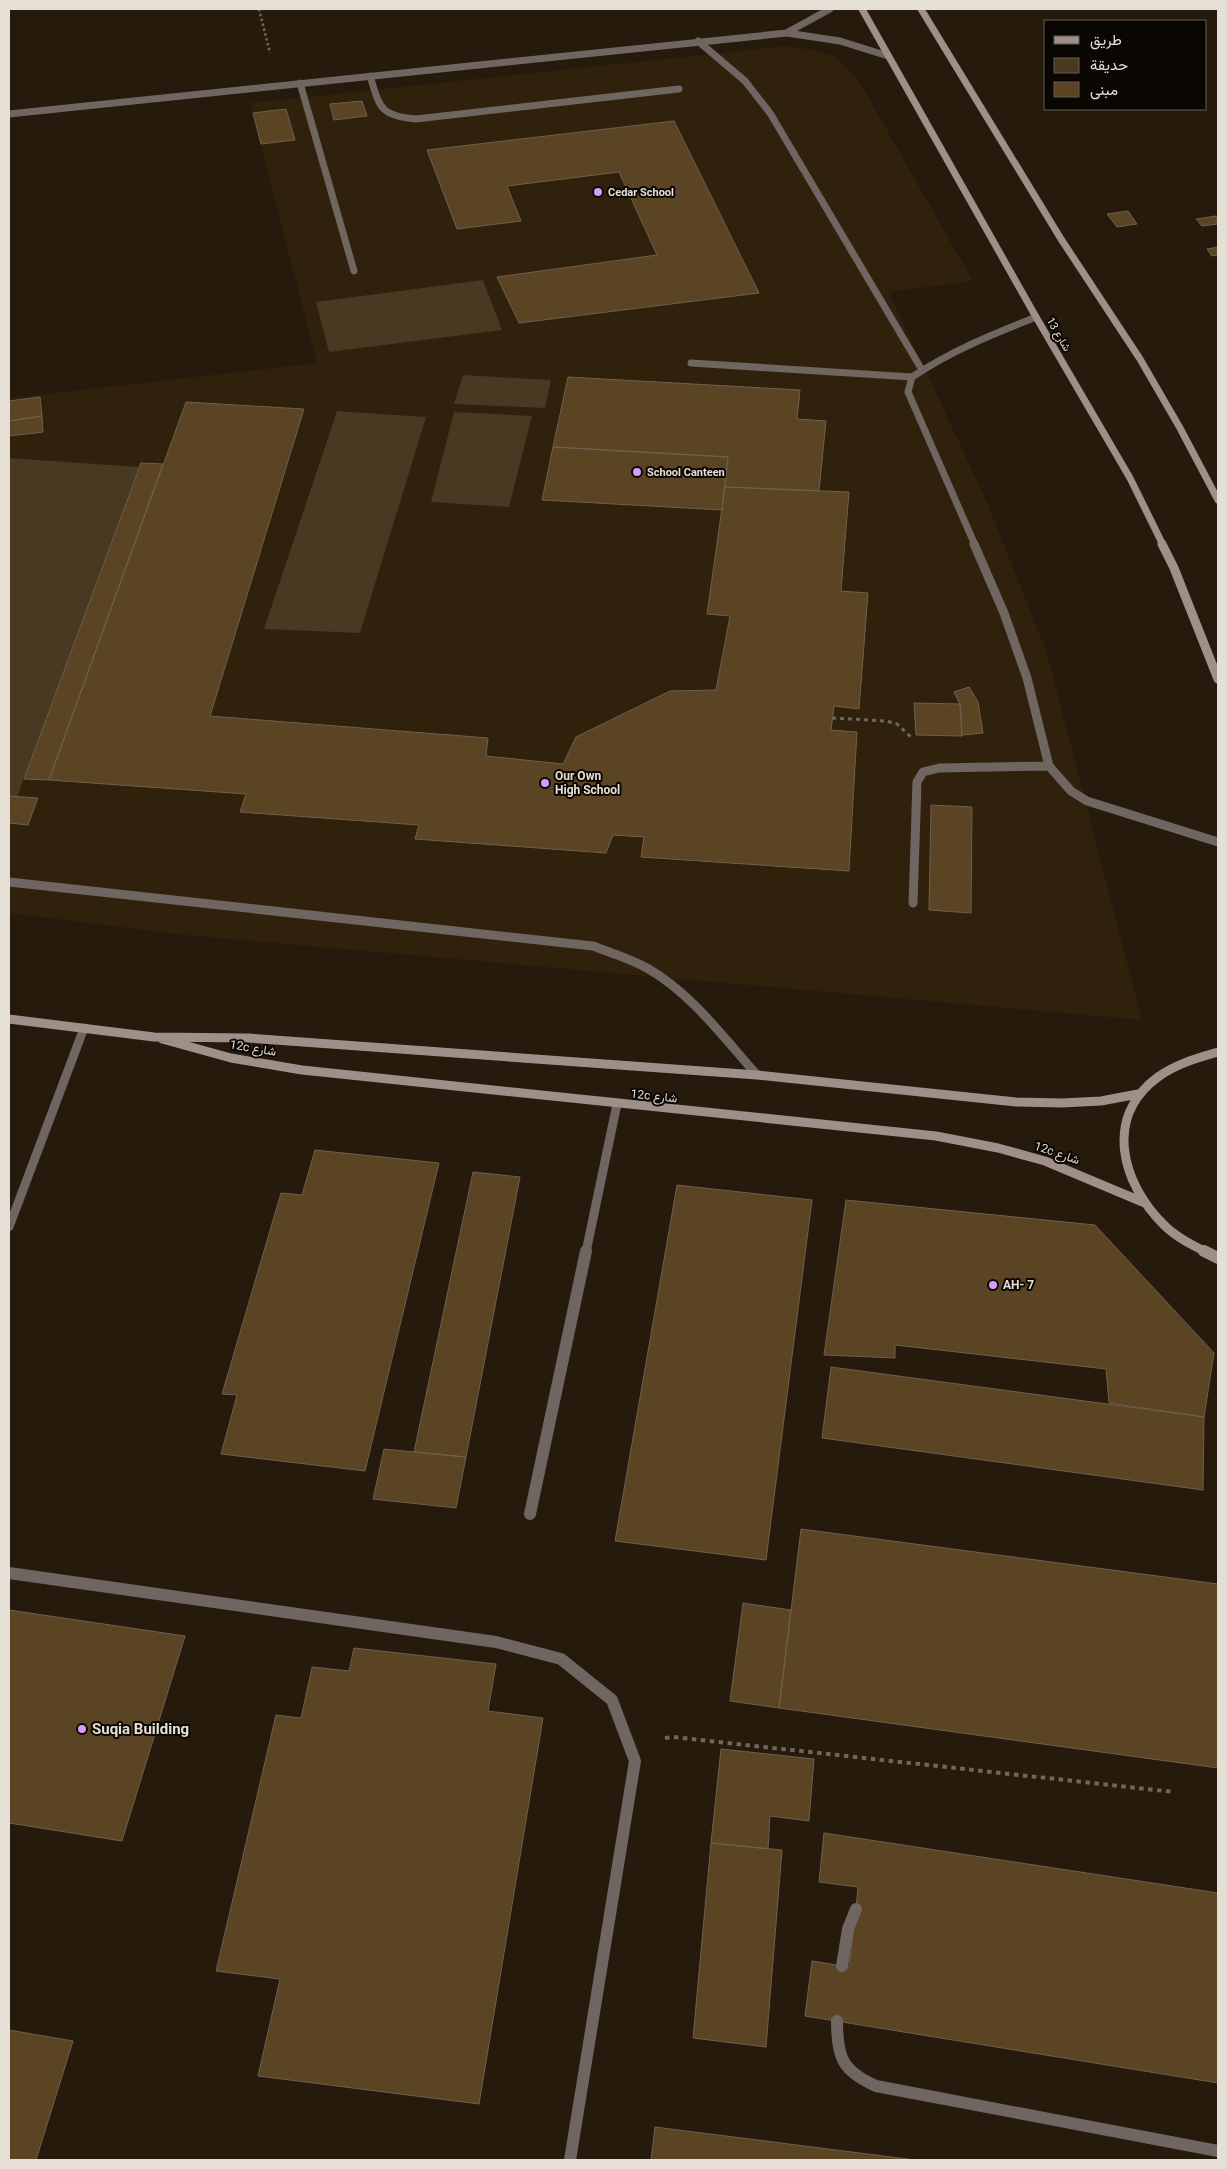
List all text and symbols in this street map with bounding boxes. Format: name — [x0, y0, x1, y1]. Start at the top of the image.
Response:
legend — [1044, 20, 1207, 110]
text: طريق — [1090, 31, 1122, 50]
text: حديقة — [1090, 56, 1128, 74]
text: مبنى — [1090, 81, 1118, 100]
marker: Cedar School — [592, 186, 604, 198]
place label: Cedar School — [608, 186, 674, 199]
street label: شارع 13 — [1043, 315, 1074, 354]
marker: School Canteen — [631, 466, 643, 478]
place label: School Canteen — [647, 466, 725, 479]
place label: Our Own High School — [555, 769, 620, 797]
marker: Our Own High School — [539, 777, 551, 789]
street label: 12c شارع — [228, 1037, 277, 1061]
street label: 12c شارع — [630, 1087, 678, 1107]
street label: 12c شارع — [1032, 1139, 1081, 1169]
place label: AH- 7 — [1003, 1278, 1034, 1292]
marker: AH- 7 — [987, 1279, 999, 1291]
place label: Suqia Building — [92, 1720, 189, 1738]
marker: Suqia Building — [76, 1723, 88, 1735]

